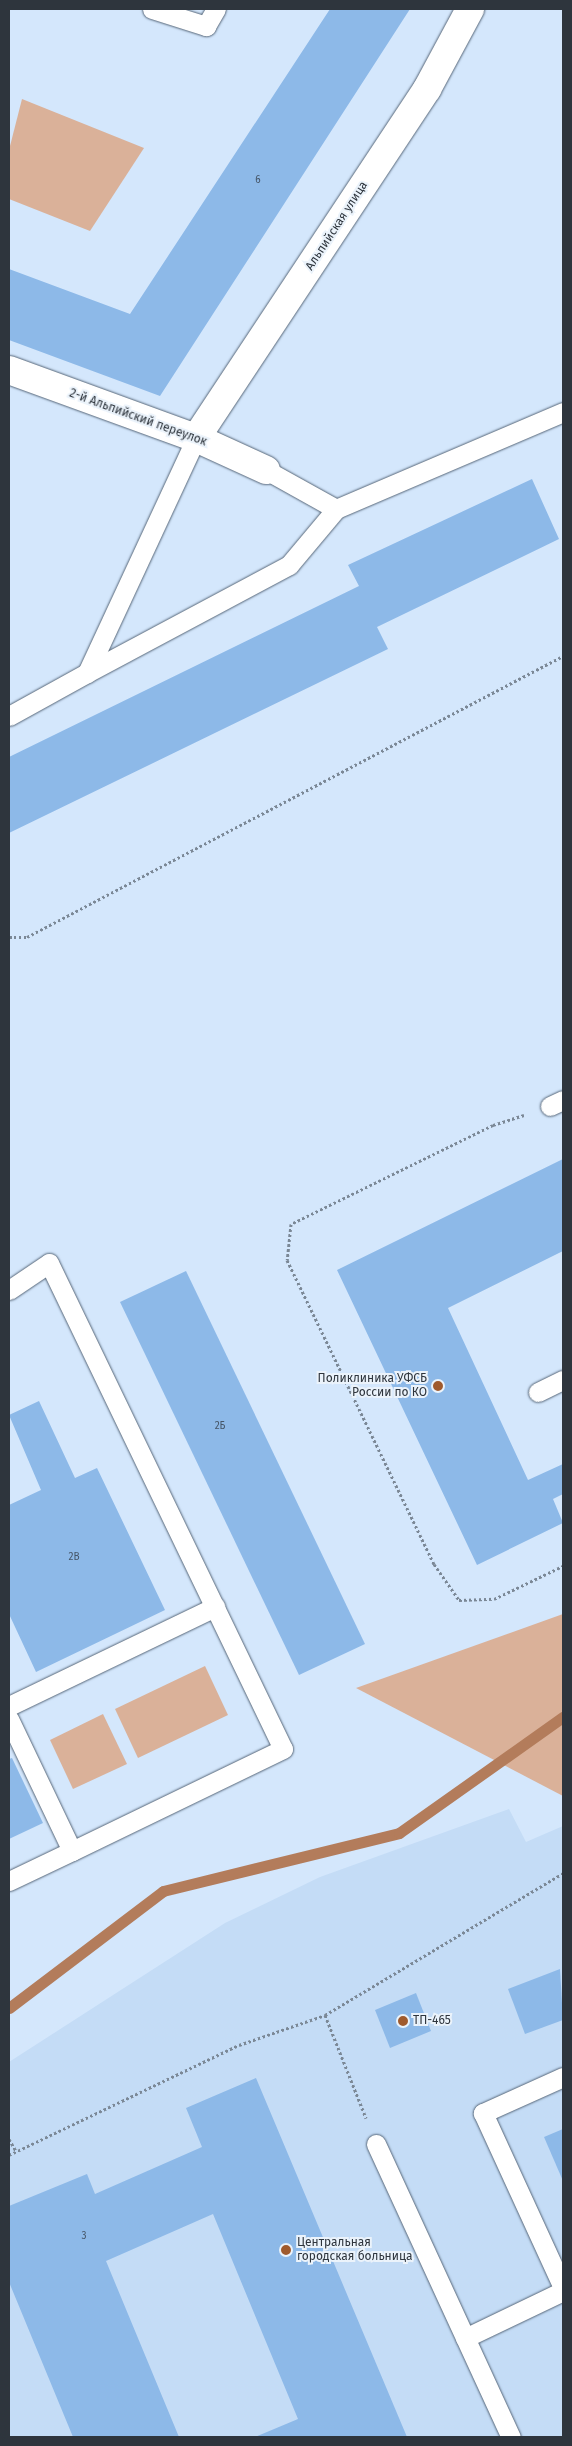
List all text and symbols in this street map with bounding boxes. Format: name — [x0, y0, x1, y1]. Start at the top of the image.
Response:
house number: 6 — [255, 175, 261, 187]
street label: Альпийская улица — [303, 179, 371, 273]
street label: 2-й Альпийский переулок — [67, 386, 209, 450]
place label: Поликлиника УФСБ России по КО — [318, 1372, 427, 1400]
marker: Поликлиника УФСБ России по КО — [431, 1379, 445, 1393]
house number: 2Б — [215, 1421, 225, 1433]
house number: 2В — [68, 1552, 80, 1564]
place label: ТП-465 — [413, 2014, 451, 2028]
marker: ТП-465 — [397, 2015, 409, 2027]
house number: 3 — [82, 2231, 86, 2243]
place label: Центральная городская больница — [297, 2236, 412, 2264]
marker: Центральная городская больница — [279, 2243, 293, 2257]

